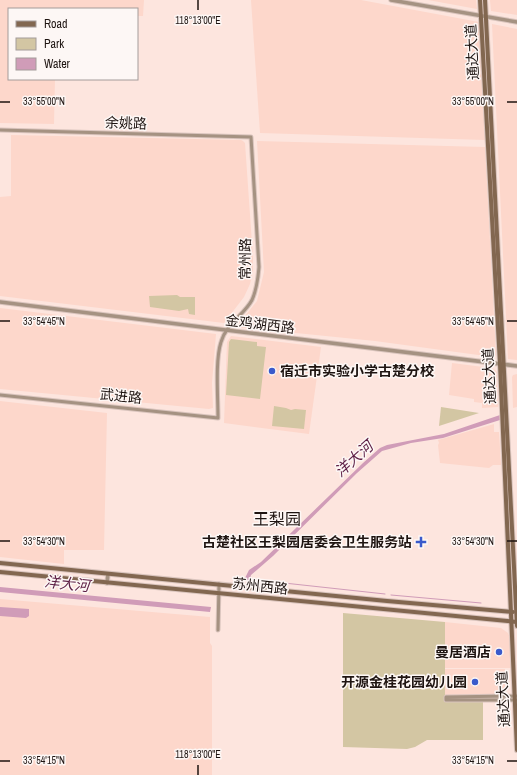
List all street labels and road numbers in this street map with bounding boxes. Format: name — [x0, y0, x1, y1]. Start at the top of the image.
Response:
street label: 通达大道 — [462, 24, 482, 80]
street label: 余姚路 — [105, 113, 147, 133]
street label: 常州路 — [236, 238, 254, 280]
street label: 金鸡湖西路 — [224, 311, 296, 337]
street label: 通达大道 — [479, 348, 499, 404]
street label: 武进路 — [99, 385, 143, 407]
street label: 苏州西路 — [231, 574, 289, 598]
street label: 通达大道 — [493, 671, 513, 727]

